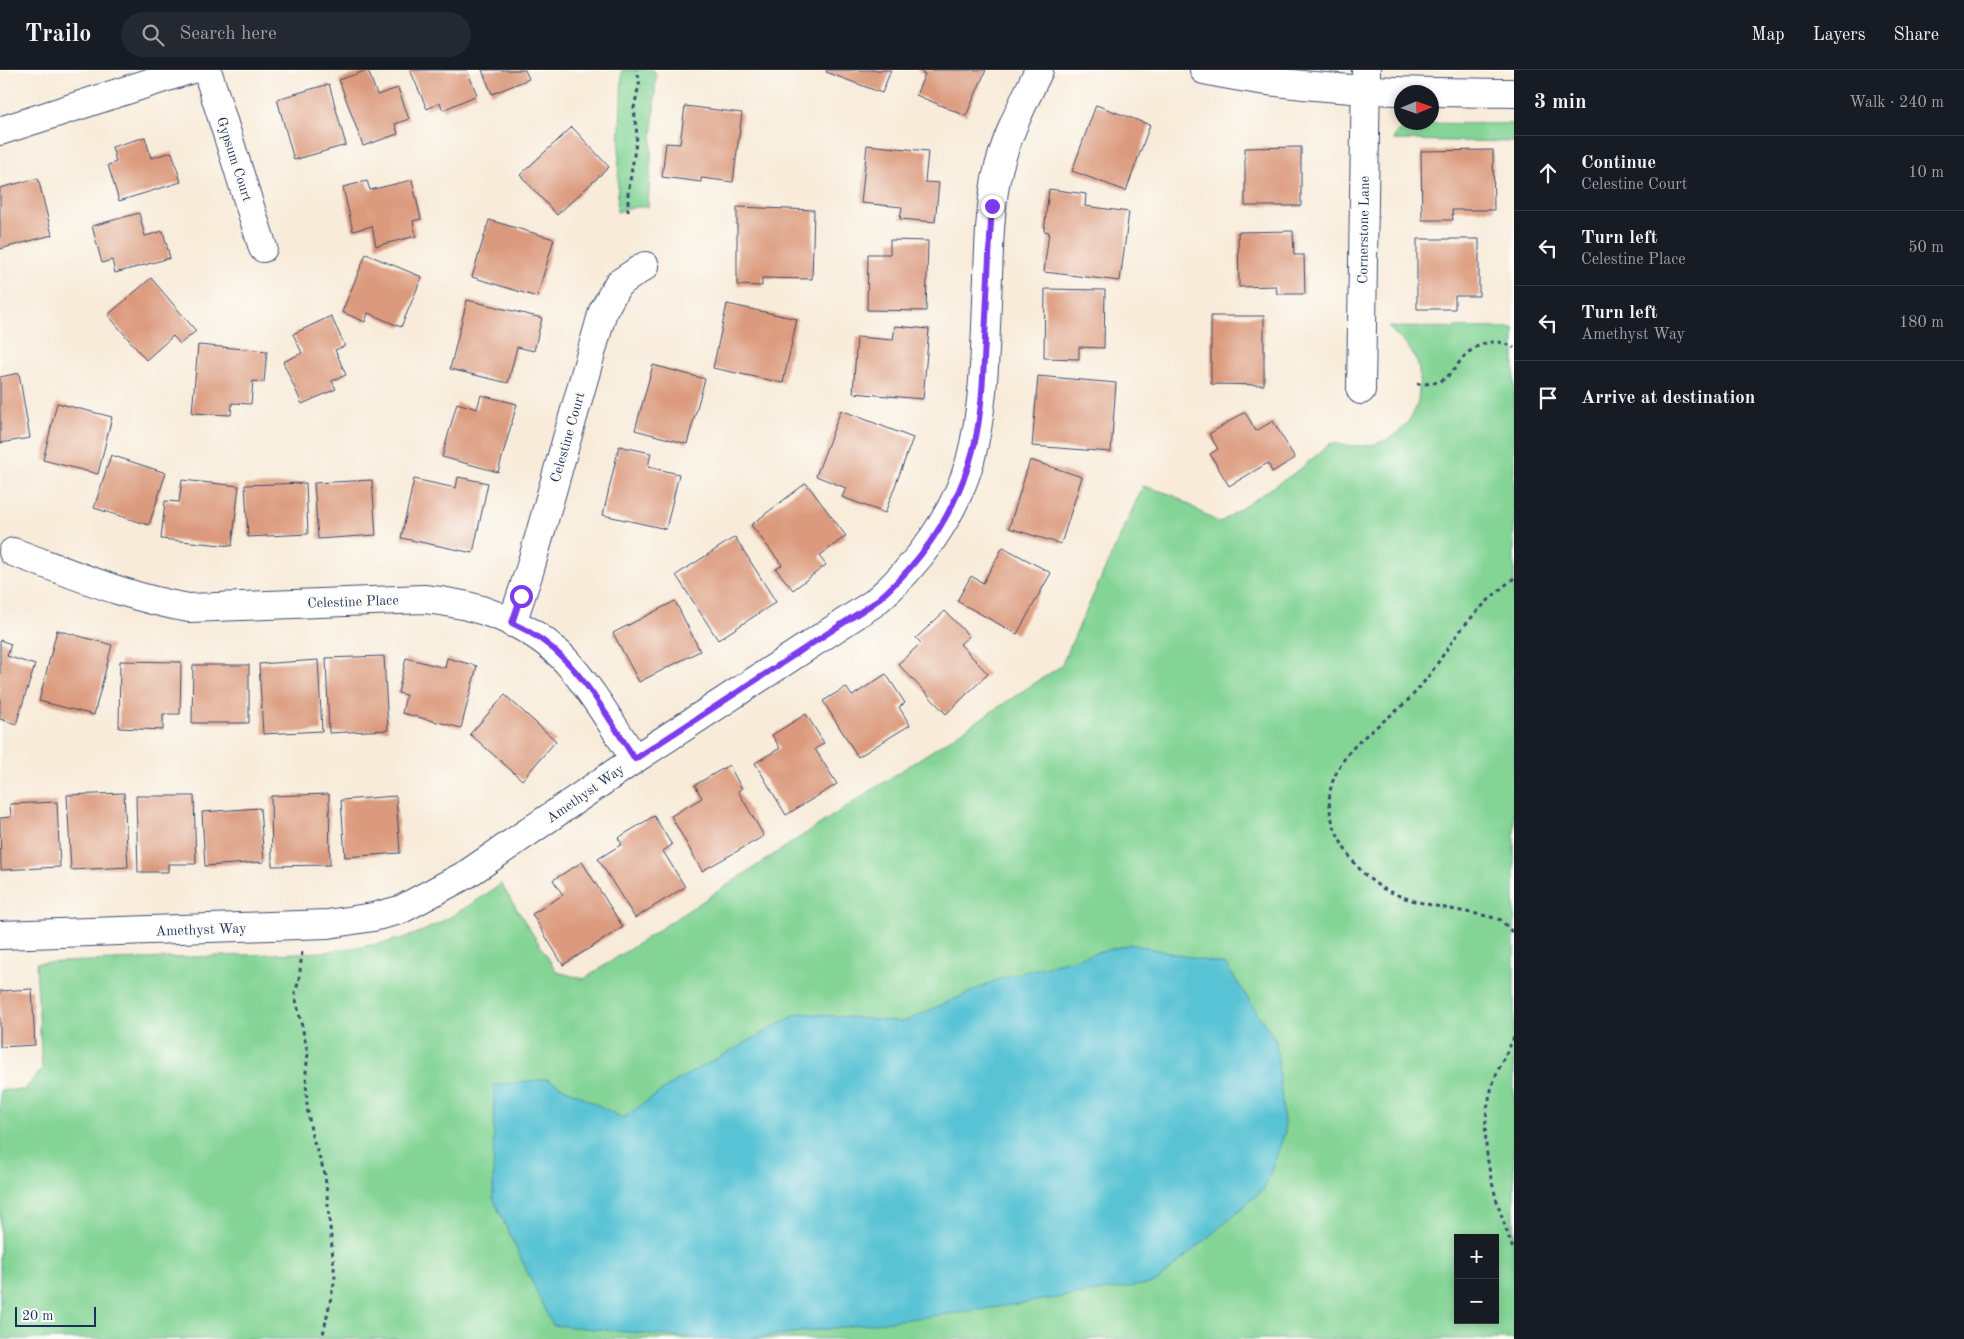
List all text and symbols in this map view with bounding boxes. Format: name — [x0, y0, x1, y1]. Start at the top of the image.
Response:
search box — [121, 12, 471, 57]
icon: search — [139, 21, 167, 49]
text: Trailo — [25, 23, 91, 47]
text: Search here — [179, 25, 277, 44]
text: Map — [1751, 26, 1785, 44]
text: Layers — [1813, 26, 1865, 44]
text: Share — [1893, 26, 1939, 44]
north arrow — [1394, 85, 1439, 130]
text: 3 min — [1534, 92, 1587, 113]
text: Walk · 240 m — [1849, 95, 1944, 111]
street label: Gypsum Court — [214, 115, 254, 203]
text: Continue — [1581, 154, 1656, 173]
icon: ahead — [1534, 159, 1562, 187]
text: 10 m — [1908, 165, 1944, 181]
street label: Cornerstone Lane — [1356, 176, 1372, 284]
text: Celestine Court — [1581, 177, 1687, 193]
route end — [981, 195, 1004, 218]
text: Turn left — [1581, 229, 1658, 248]
icon: left — [1534, 234, 1562, 262]
text: 50 m — [1908, 240, 1944, 256]
text: Celestine Place — [1581, 252, 1686, 268]
text: Turn left — [1581, 304, 1658, 323]
icon: left — [1534, 309, 1562, 337]
text: 180 m — [1899, 315, 1944, 331]
text: Amethyst Way — [1581, 327, 1685, 343]
icon: arrive — [1534, 384, 1562, 412]
text: Arrive at destination — [1581, 389, 1755, 408]
street label: Celestine Court — [548, 390, 588, 484]
route start — [510, 585, 533, 608]
street label: Celestine Place — [307, 593, 399, 611]
street label: Amethyst Way — [544, 762, 627, 826]
street label: Amethyst Way — [155, 921, 247, 939]
map controls — [1454, 1234, 1499, 1324]
button: + — [1454, 1234, 1499, 1279]
button: − — [1454, 1279, 1499, 1324]
scale bar — [15, 1304, 96, 1327]
text: 20 m — [22, 1309, 53, 1323]

